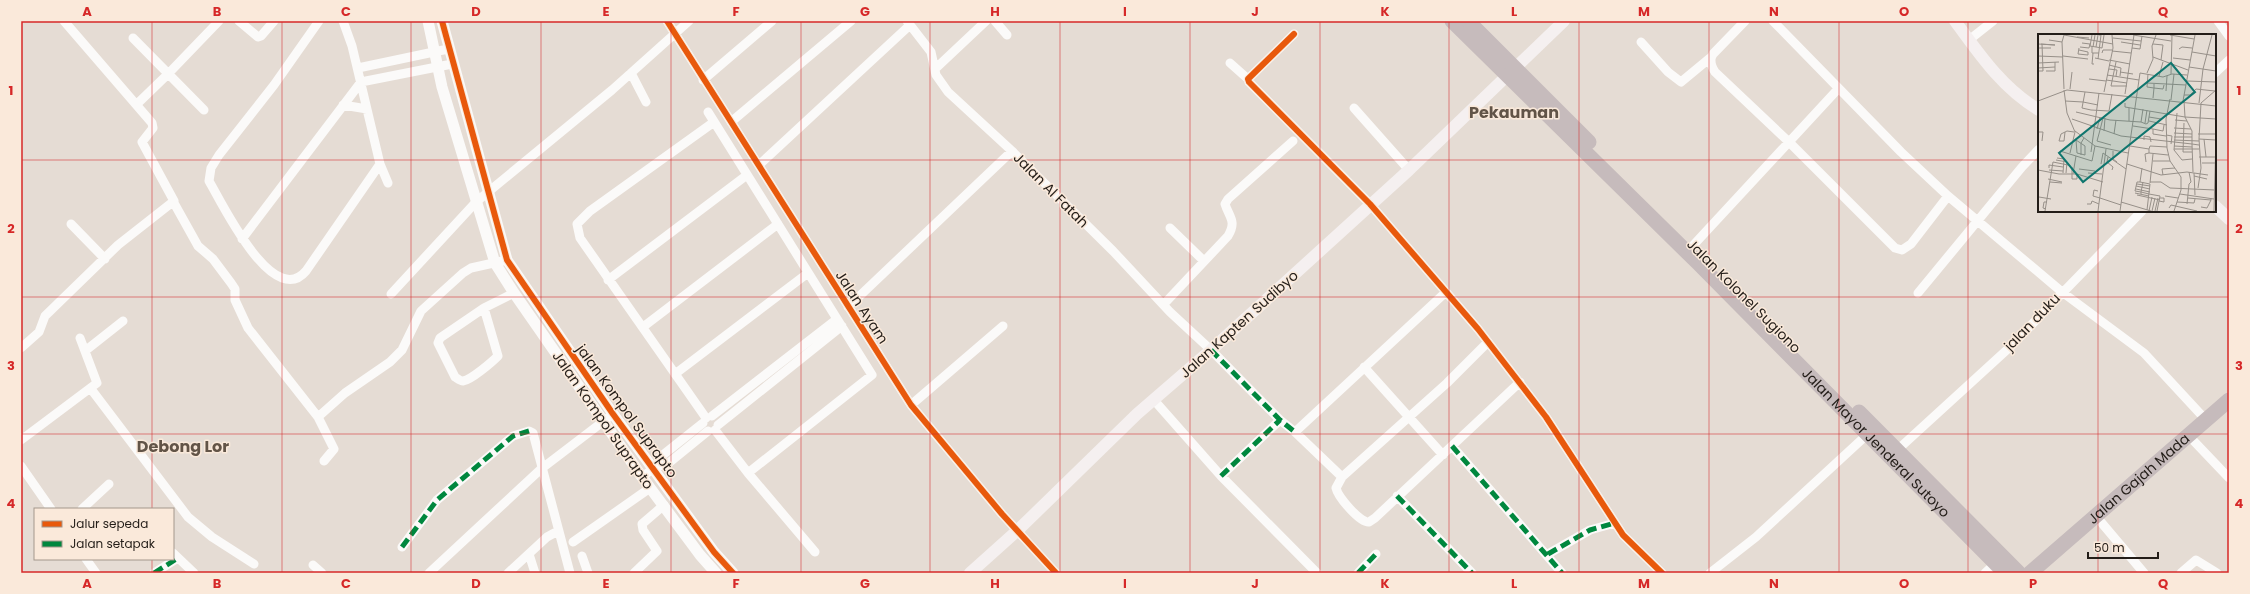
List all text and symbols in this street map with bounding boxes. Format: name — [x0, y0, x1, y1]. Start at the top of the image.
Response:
text: A — [82, 2, 92, 21]
text: B — [213, 2, 222, 21]
text: C — [341, 2, 351, 21]
text: D — [471, 2, 481, 21]
text: E — [602, 2, 610, 21]
text: F — [732, 2, 740, 21]
text: G — [860, 2, 870, 21]
text: H — [990, 2, 1000, 21]
text: I — [1123, 2, 1127, 21]
text: J — [1251, 2, 1259, 21]
text: K — [1380, 2, 1390, 21]
text: L — [1511, 2, 1517, 21]
text: M — [1638, 2, 1650, 21]
text: N — [1769, 2, 1779, 21]
text: O — [1899, 2, 1909, 21]
text: P — [2029, 2, 2037, 21]
text: Q — [2158, 2, 2168, 21]
inset map — [2038, 34, 2216, 212]
text: 1 — [9, 81, 13, 100]
text: 1 — [2237, 81, 2241, 100]
district label: Pekauman — [1469, 101, 1559, 124]
street label: Jalan Al Fatah — [1009, 148, 1093, 232]
text: 2 — [7, 219, 15, 238]
text: 2 — [2235, 219, 2243, 238]
street label: Jalan Kolonel Sugiono — [1682, 234, 1806, 358]
street label: Jalan Kapten Sudibyo — [1176, 265, 1302, 383]
street label: Jalan Ayam — [831, 266, 893, 348]
street label: jalan duku — [1999, 289, 2065, 356]
street label: jalan Kompol Suprapto — [571, 339, 682, 482]
street label: Jalan Kompol Suprapto — [548, 347, 658, 493]
text: 3 — [7, 356, 15, 375]
text: 3 — [2235, 356, 2243, 375]
street label: Jalan Mayor Jenderal Sutoyo — [1797, 363, 1955, 522]
street label: Jalan Gajah Mada — [2083, 429, 2194, 528]
district label: Debong Lor — [137, 435, 229, 458]
text: 4 — [7, 494, 16, 513]
text: 4 — [2235, 494, 2244, 513]
legend — [34, 508, 174, 560]
text: Jalur sepeda — [70, 515, 148, 532]
scale bar — [2088, 534, 2158, 560]
text: Jalan setapak — [70, 535, 156, 552]
text: 50 m — [2094, 539, 2125, 556]
text: A — [82, 574, 92, 593]
text: B — [213, 574, 222, 593]
text: C — [341, 574, 351, 593]
text: D — [471, 574, 481, 593]
text: E — [602, 574, 610, 593]
text: F — [732, 574, 740, 593]
text: G — [860, 574, 870, 593]
text: H — [990, 574, 1000, 593]
text: I — [1123, 574, 1127, 593]
text: J — [1251, 574, 1259, 593]
text: K — [1380, 574, 1390, 593]
text: L — [1511, 574, 1517, 593]
text: M — [1638, 574, 1650, 593]
text: N — [1769, 574, 1779, 593]
text: O — [1899, 574, 1909, 593]
text: P — [2029, 574, 2037, 593]
text: Q — [2158, 574, 2168, 593]

